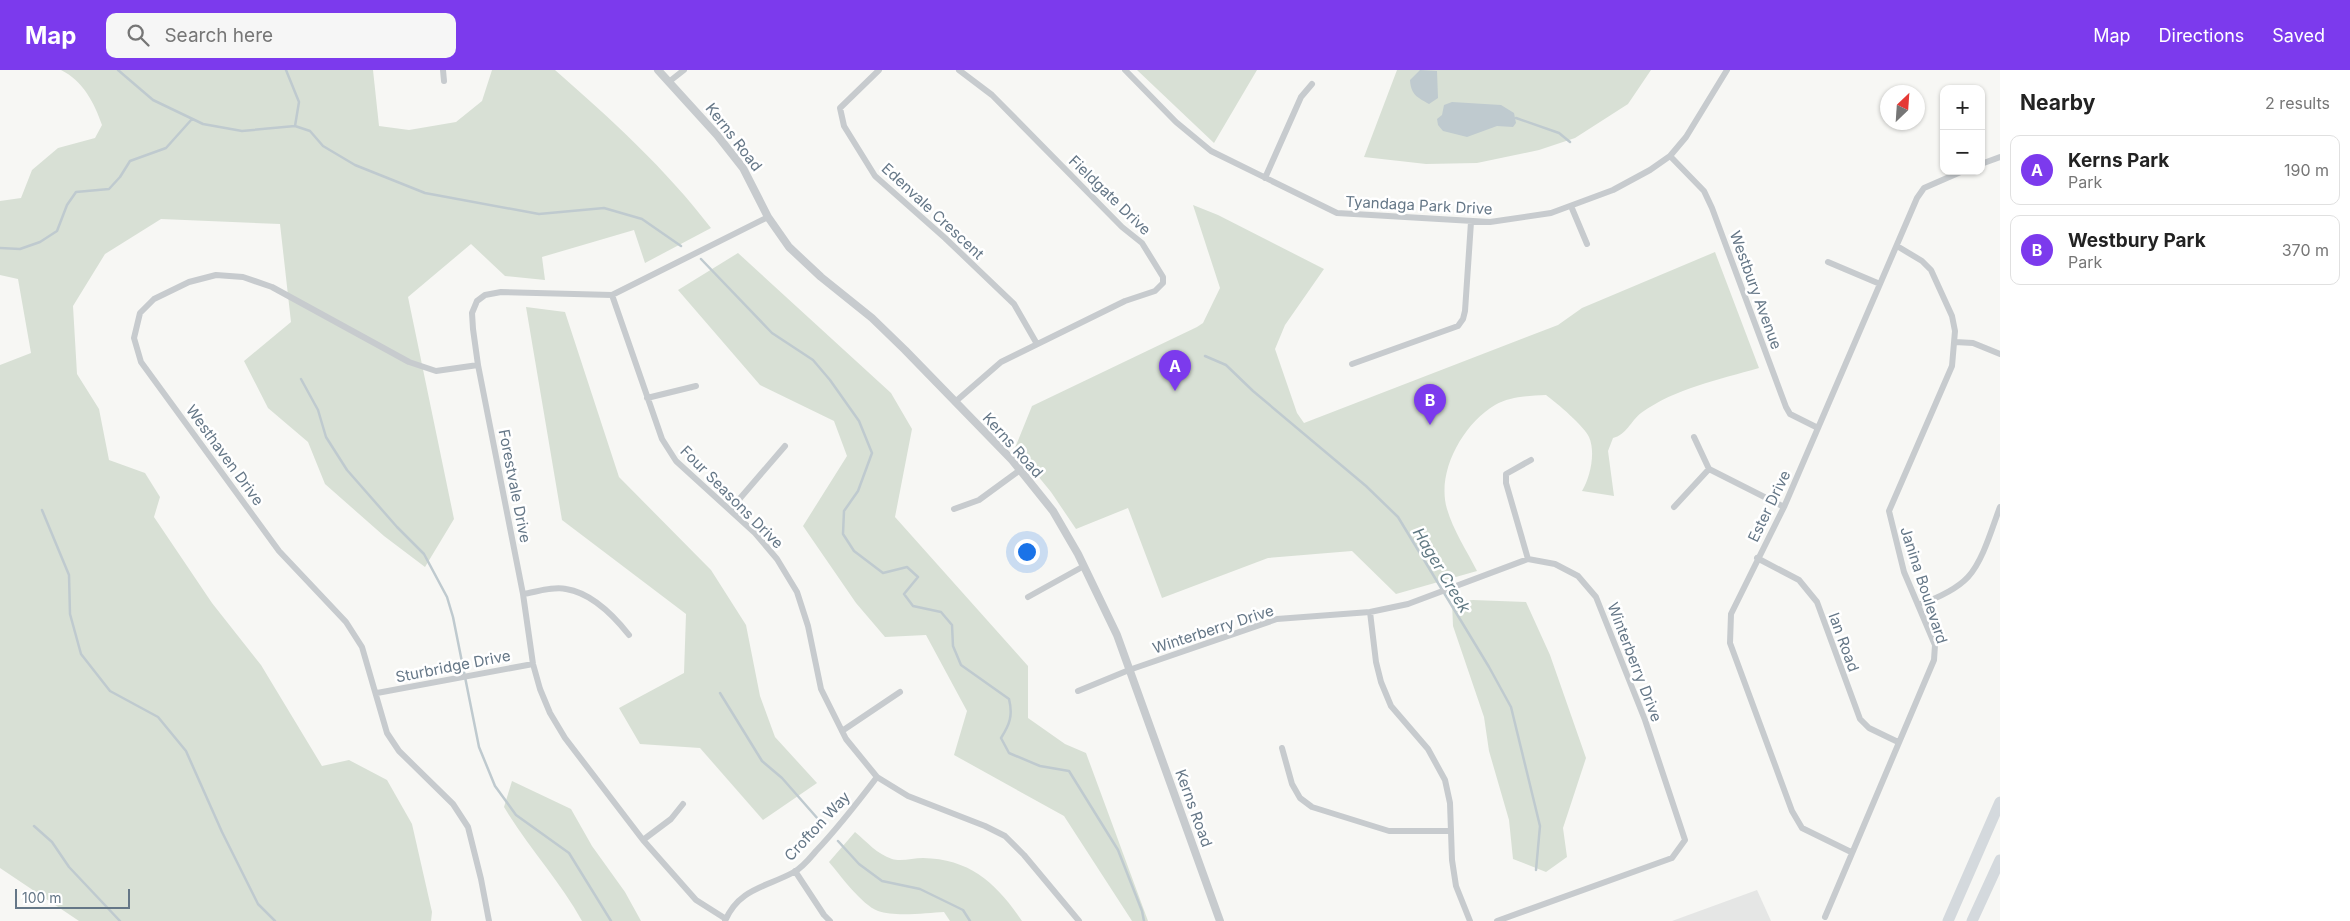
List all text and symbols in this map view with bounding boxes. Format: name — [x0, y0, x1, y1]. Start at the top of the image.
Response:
search box — [106, 13, 456, 58]
text: Map — [25, 21, 76, 50]
icon: search — [124, 21, 152, 49]
text: Search here — [164, 24, 273, 47]
text: Map — [2093, 25, 2131, 46]
text: Directions — [2159, 25, 2244, 46]
text: Saved — [2272, 25, 2325, 46]
north arrow — [1880, 85, 1925, 130]
map controls — [1940, 85, 1985, 175]
button: + — [1940, 85, 1985, 130]
text: Nearby — [2020, 90, 2095, 115]
text: 2 results — [2265, 93, 2330, 113]
street label: Kerns Road — [701, 99, 767, 175]
button: − — [1940, 130, 1985, 175]
text: Kerns Park — [2068, 149, 2169, 172]
street label: Fieldgate Drive — [1065, 151, 1155, 239]
street label: Edenvale Crescent — [878, 159, 988, 263]
text: A — [2031, 160, 2043, 180]
text: 190 m — [2284, 160, 2329, 180]
text: Park — [2068, 172, 2102, 192]
street label: Tyandaga Park Drive — [1345, 192, 1493, 218]
street label: Westbury Avenue — [1726, 228, 1786, 352]
text: Westbury Park — [2068, 229, 2206, 252]
text: B — [2032, 240, 2042, 260]
text: 370 m — [2282, 240, 2329, 260]
text: Park — [2068, 252, 2102, 272]
pin: A — [1159, 350, 1191, 391]
pin: B — [1414, 384, 1446, 425]
street label: Westhaven Drive — [182, 401, 268, 509]
street label: Kerns Road — [979, 408, 1047, 482]
street label: Forestvale Drive — [495, 428, 535, 544]
street label: Four Seasons Drive — [676, 441, 788, 553]
street label: Ester Drive — [1743, 467, 1795, 545]
water label: Hager Creek — [1409, 524, 1475, 616]
street label: Janina Boulevard — [1896, 524, 1952, 646]
your location — [1014, 539, 1040, 565]
street label: Winterberry Drive — [1150, 600, 1276, 658]
street label: Winterberry Drive — [1604, 600, 1666, 724]
street label: Ian Road — [1825, 610, 1863, 674]
street label: Sturbridge Drive — [394, 646, 512, 686]
street label: Kerns Road — [1171, 767, 1217, 849]
street label: Crofton Way — [780, 787, 854, 865]
scale bar — [15, 886, 130, 909]
text: 100 m — [22, 889, 62, 906]

